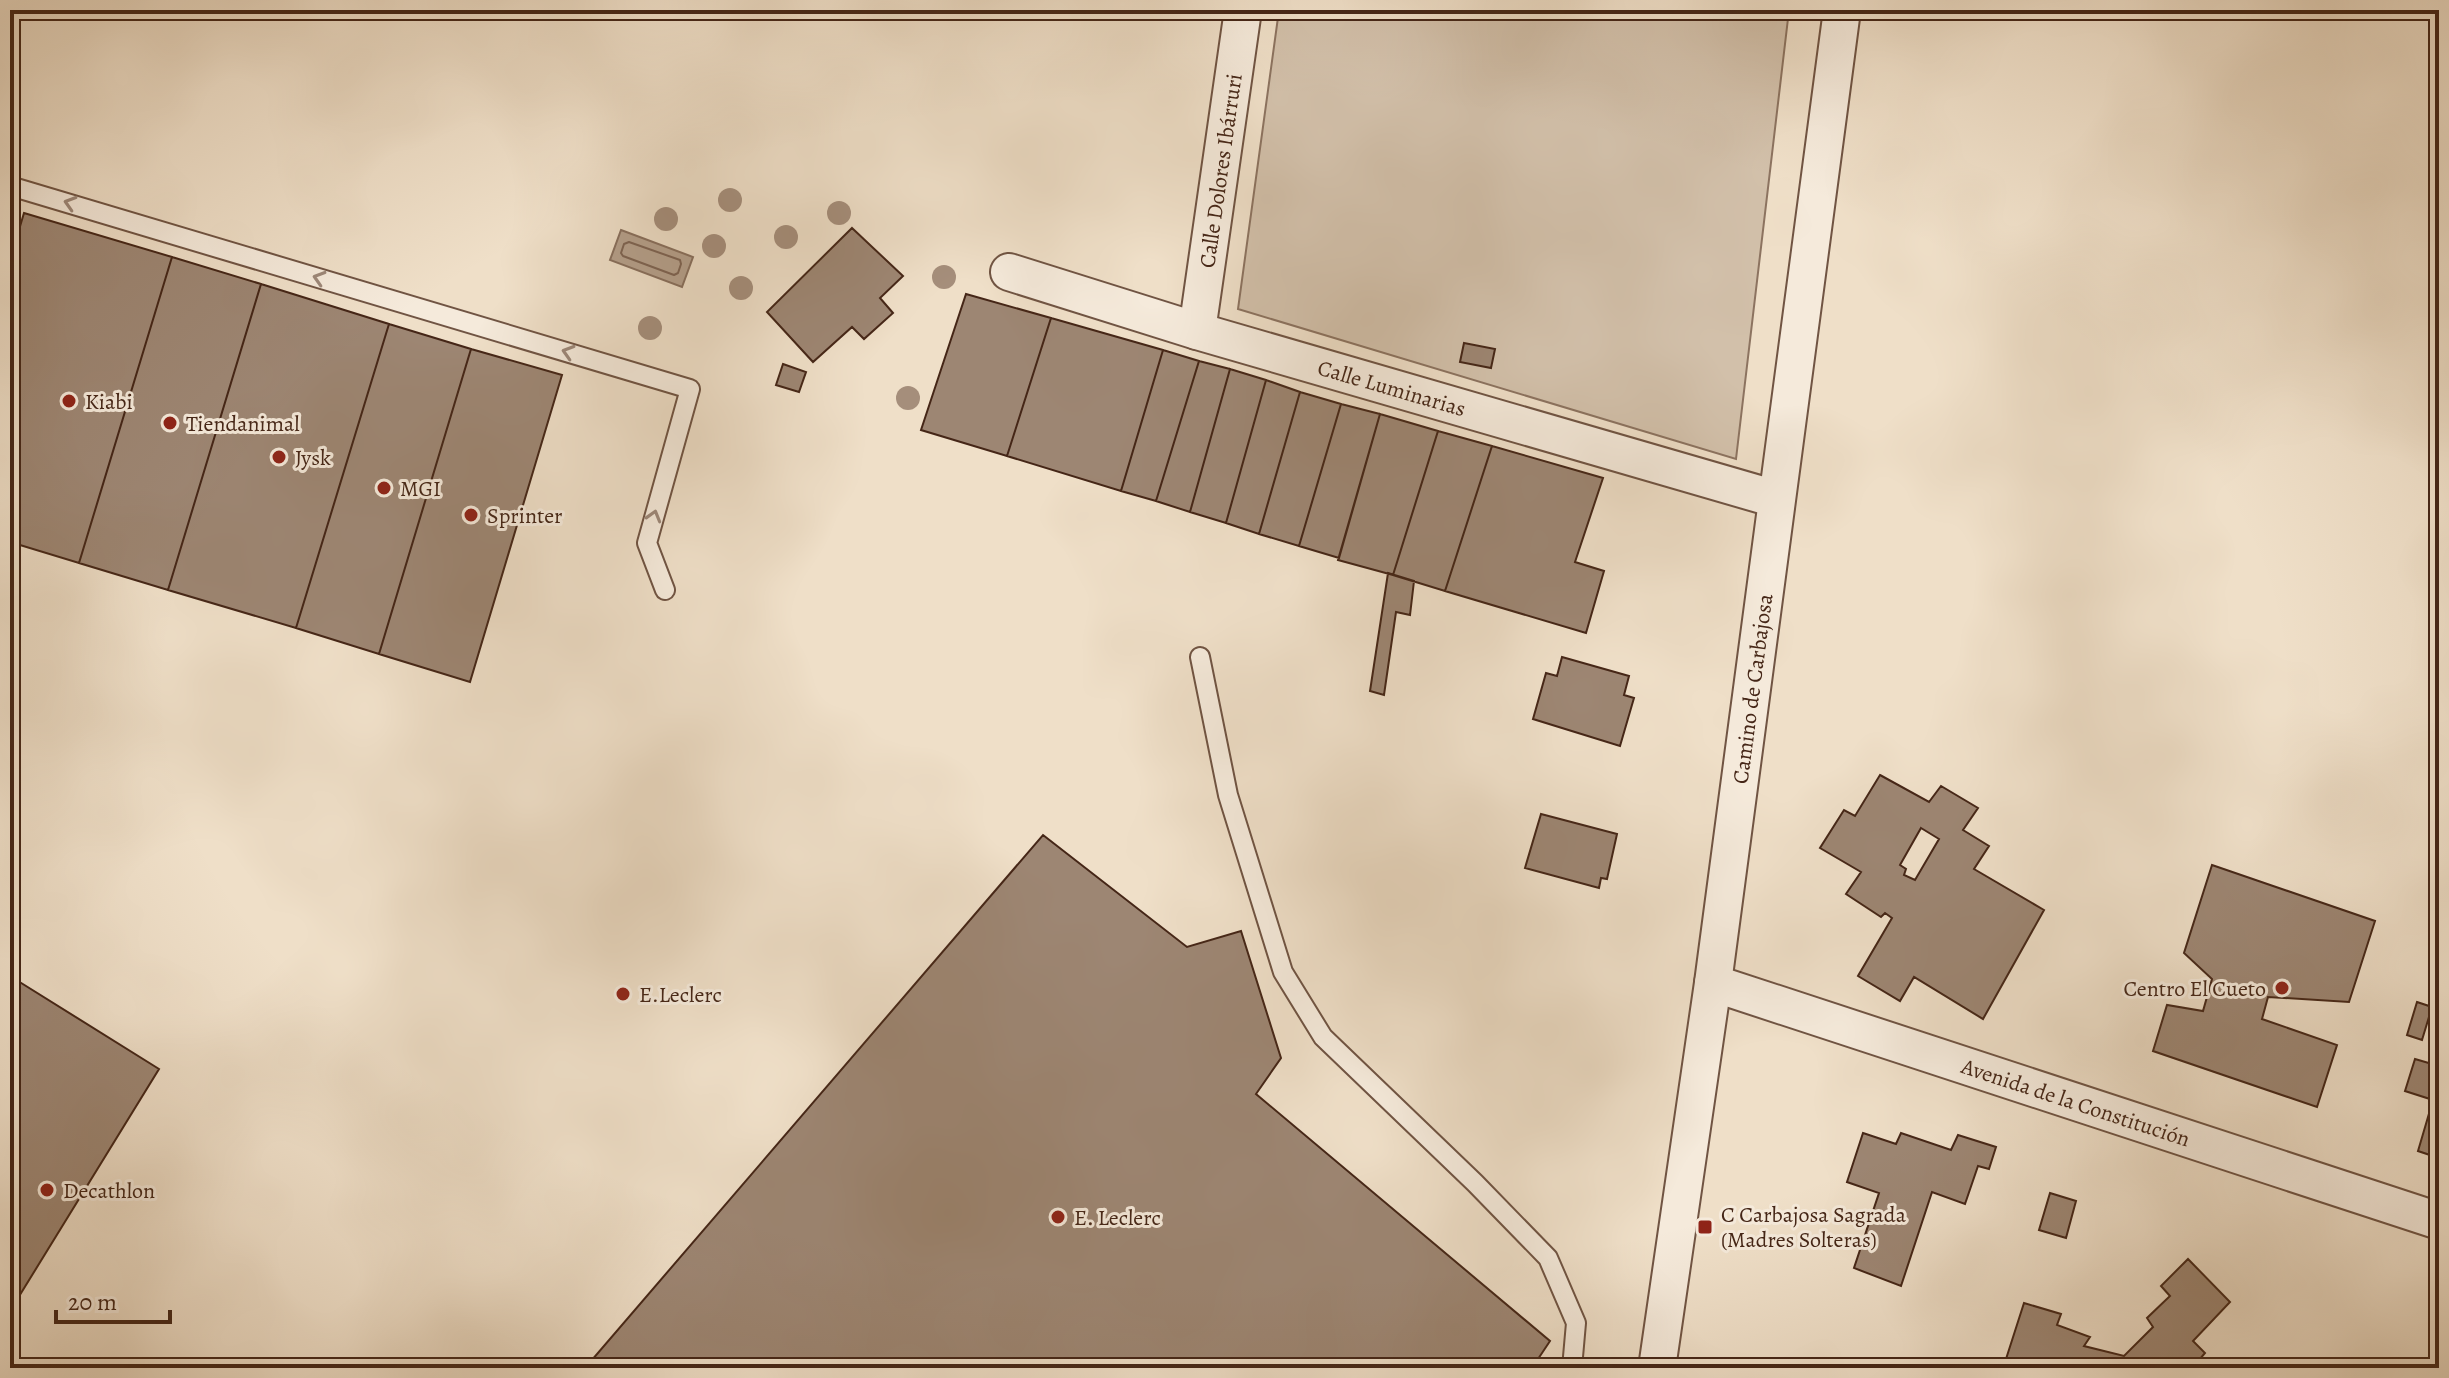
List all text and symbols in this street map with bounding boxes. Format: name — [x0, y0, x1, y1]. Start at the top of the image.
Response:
street label: Calle Dolores Ibárruri — [1192, 72, 1250, 270]
one-way arrow — [64, 196, 77, 212]
one-way arrow — [313, 271, 326, 287]
one-way arrow — [562, 345, 576, 361]
street label: Calle Luminarias — [1314, 353, 1469, 424]
place label: Kiabi — [85, 387, 133, 417]
marker: Kiabi — [60, 392, 78, 410]
place label: Tiendanimal — [186, 409, 300, 439]
marker: Tiendanimal — [161, 414, 179, 432]
place label: Jysk — [295, 443, 331, 473]
marker: Jysk — [270, 448, 288, 466]
place label: MGI — [400, 474, 441, 504]
marker: MGI — [375, 479, 393, 497]
place label: Sprinter — [487, 501, 563, 531]
marker: Sprinter — [462, 506, 480, 524]
one-way arrow — [645, 510, 662, 524]
street label: Camino de Carbajosa — [1726, 591, 1781, 786]
place label: Centro El Cueto — [2124, 974, 2266, 1004]
marker: Centro El Cueto — [2273, 979, 2291, 997]
place label: E.Leclerc — [639, 980, 722, 1010]
marker: E.Leclerc — [614, 985, 632, 1003]
street label: Avenida de la Constitución — [1957, 1051, 2194, 1154]
place label: Decathlon — [63, 1176, 155, 1206]
marker: Decathlon — [38, 1181, 56, 1199]
place label: C Carbajosa Sagrada (Madres Solteras) — [1721, 1200, 1907, 1255]
place label: E. Leclerc — [1074, 1203, 1161, 1233]
marker: E. Leclerc — [1049, 1208, 1067, 1226]
marker: C Carbajosa Sagrada (Madres Solteras) — [1696, 1218, 1714, 1236]
scale bar — [56, 1274, 170, 1324]
text: 20 m — [68, 1286, 117, 1318]

